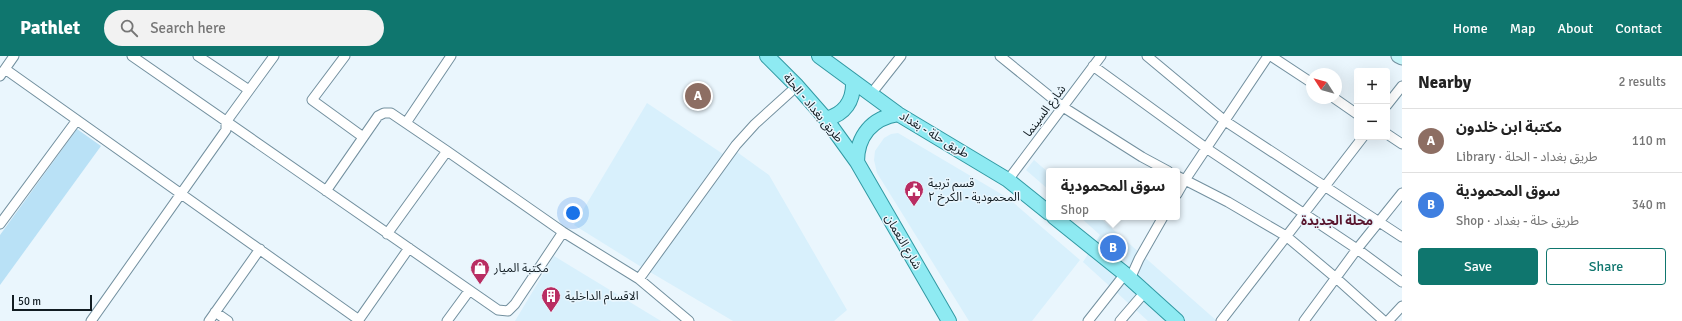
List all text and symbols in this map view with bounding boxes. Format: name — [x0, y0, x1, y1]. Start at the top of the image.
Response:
search box — [104, 10, 384, 46]
text: Pathlet — [20, 16, 80, 40]
icon: search — [118, 17, 140, 39]
text: Search here — [150, 19, 226, 37]
text: Home — [1453, 20, 1488, 37]
text: Map — [1510, 20, 1535, 37]
text: About — [1557, 20, 1593, 37]
text: Contact — [1615, 20, 1662, 37]
north arrow — [1306, 68, 1342, 104]
map controls — [1354, 68, 1390, 140]
button: + — [1354, 68, 1390, 104]
street label: طريق بغداد - الحلة — [780, 70, 846, 146]
text: Nearby — [1418, 72, 1471, 93]
text: 2 results — [1618, 74, 1666, 90]
pin: A — [685, 81, 711, 111]
street label: شارع السينما — [1021, 82, 1070, 141]
button: − — [1354, 104, 1390, 140]
street label: طريق حلة - بغداد — [896, 108, 972, 162]
text: مكتبة ابن خلدون — [1456, 118, 1562, 136]
text: A — [1427, 133, 1435, 149]
text: 110 m — [1632, 133, 1666, 149]
text: Library · طريق بغداد - الحلة — [1456, 149, 1598, 165]
popup — [1046, 168, 1180, 220]
place label: قسم تربية المحمودية - الكرخ ٢ — [928, 176, 1020, 206]
text: سوق المحمودية — [1061, 177, 1165, 195]
public building icon: قسم تربية المحمودية - الكرخ ٢ — [903, 179, 925, 207]
text: سوق المحمودية — [1456, 182, 1560, 200]
text: B — [1427, 197, 1435, 213]
text: 340 m — [1632, 197, 1666, 213]
text: Shop — [1061, 202, 1089, 218]
your location — [563, 203, 583, 223]
street label: شارع النعمان — [880, 212, 925, 273]
district label: محلة الجديدة — [1301, 213, 1373, 229]
text: Shop · طريق حلة - بغداد — [1456, 213, 1579, 229]
pin: B — [1100, 233, 1126, 263]
button: Save — [1418, 248, 1538, 285]
button: Share — [1546, 248, 1666, 285]
shop icon: مكتبة الميار — [469, 257, 491, 285]
place label: مكتبة الميار — [493, 261, 549, 276]
building icon: الاقسام الداخلية — [540, 285, 562, 313]
place label: الاقسام الداخلية — [565, 289, 639, 305]
scale bar — [12, 293, 92, 312]
text: 50 m — [18, 295, 41, 308]

